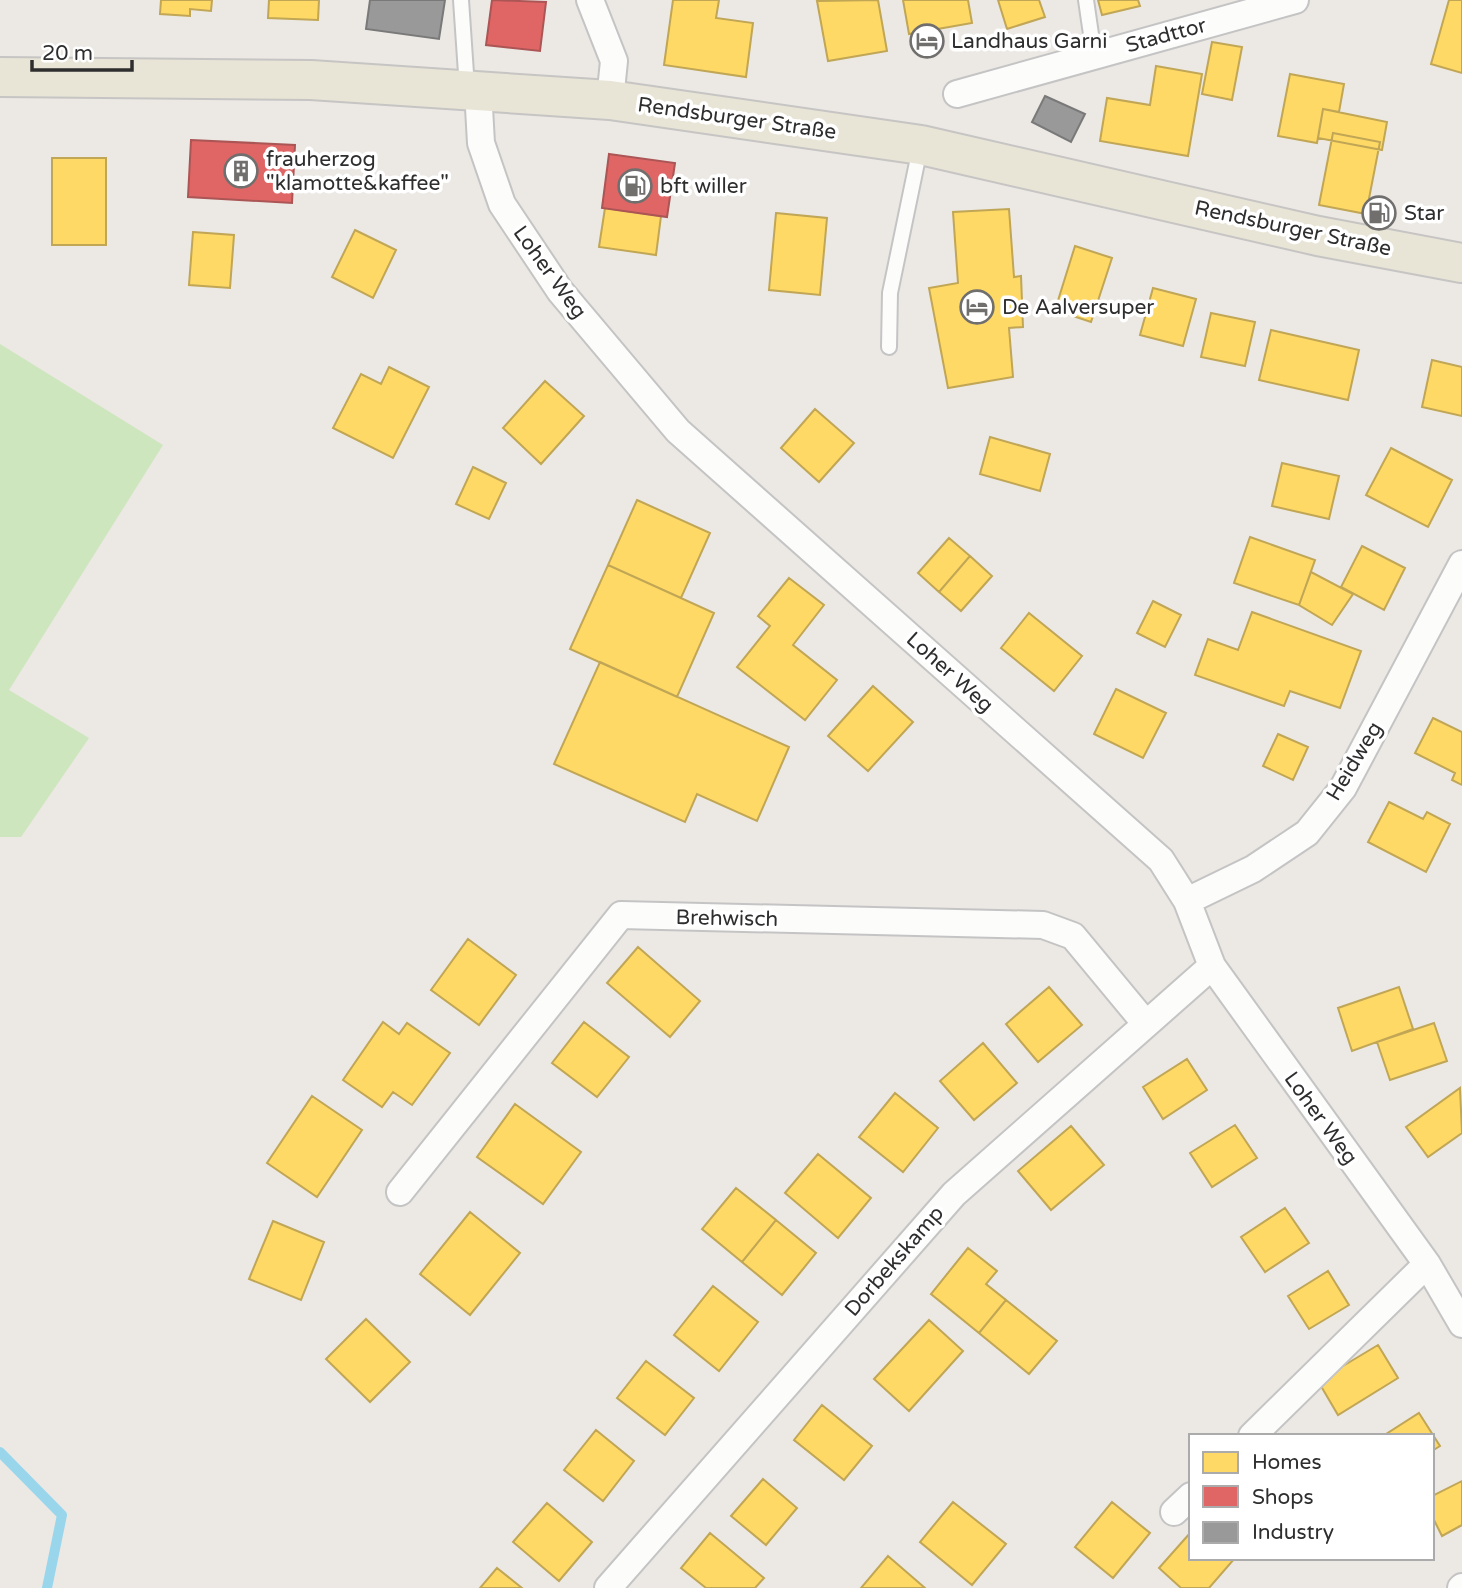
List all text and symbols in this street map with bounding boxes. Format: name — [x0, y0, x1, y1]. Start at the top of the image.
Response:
street label: Stadttor — [1123, 13, 1209, 58]
hotel icon: Landhaus Garni — [908, 22, 946, 60]
scale bar — [32, 28, 131, 72]
place label: Landhaus Garni — [951, 29, 1108, 54]
text: 20 m — [42, 41, 93, 66]
street label: Rendsburger Straße — [636, 92, 838, 145]
place label: frauherzog "klamotte&kaffee" — [266, 147, 449, 196]
building icon: frauherzog "klamotte&kaffee" — [222, 152, 260, 190]
fuel station icon: bft willer — [616, 167, 654, 205]
place label: bft willer — [660, 174, 747, 199]
fuel station icon: Star — [1360, 194, 1398, 232]
street label: Rendsburger Straße — [1192, 195, 1394, 262]
place label: Star — [1404, 201, 1444, 226]
street label: Loher Weg — [508, 221, 592, 324]
hotel icon: De Aalversuper — [958, 288, 996, 326]
place label: De Aalversuper — [1002, 295, 1154, 320]
street label: Loher Weg — [901, 627, 998, 718]
street label: Heidweg — [1321, 717, 1388, 805]
street label: Brehwisch — [676, 905, 778, 932]
street label: Loher Weg — [1279, 1067, 1363, 1170]
street label: Dorbekskamp — [840, 1201, 949, 1322]
legend — [1189, 1434, 1434, 1560]
text: Homes — [1252, 1450, 1322, 1475]
text: Shops — [1252, 1485, 1314, 1510]
text: Industry — [1252, 1520, 1334, 1545]

